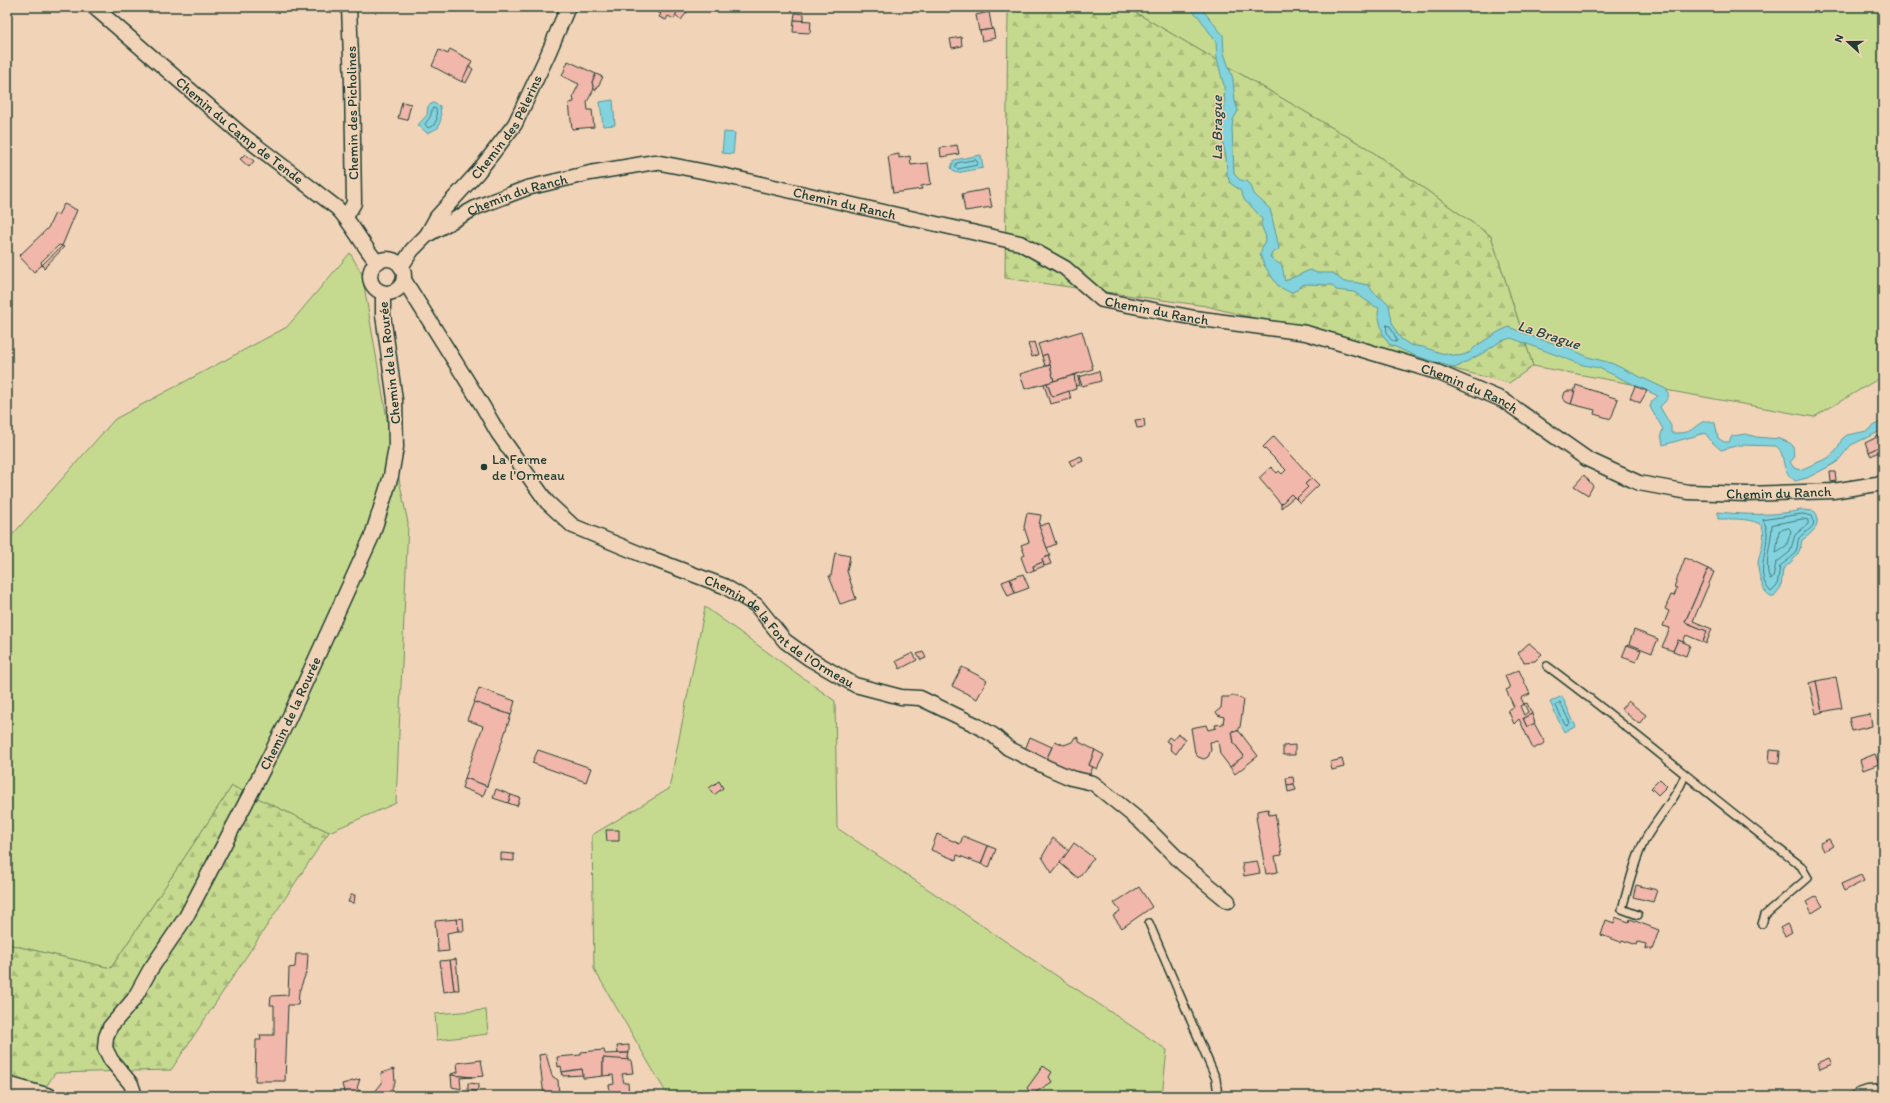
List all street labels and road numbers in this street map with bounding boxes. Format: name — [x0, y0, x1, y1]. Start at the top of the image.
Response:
street label: Chemin des Picholines — [343, 46, 362, 180]
street label: Chemin des Pèlerins — [467, 72, 546, 183]
street label: Chemin du Camp de Tende — [172, 74, 307, 188]
street label: Chemin du Ranch — [464, 171, 570, 220]
street label: Chemin du Ranch — [791, 184, 898, 224]
street label: Chemin du Ranch — [1103, 293, 1210, 329]
street label: Chemin de la Rourée — [375, 300, 404, 425]
street label: Chemin du Ranch — [1419, 360, 1522, 418]
street label: Chemin du Ranch — [1726, 483, 1832, 503]
street label: Chemin de la Font de l'Ormeau — [702, 571, 857, 692]
street label: Chemin de la Rourée — [256, 654, 325, 773]

